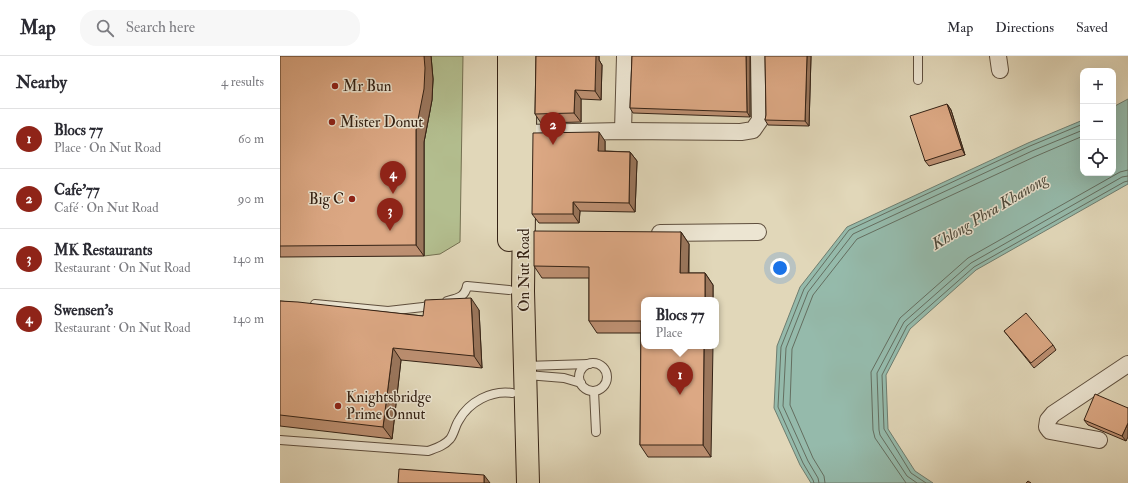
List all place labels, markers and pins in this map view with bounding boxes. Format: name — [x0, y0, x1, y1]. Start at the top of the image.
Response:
place label: Mr Bun — [343, 77, 392, 96]
marker: Mr Bun — [330, 81, 340, 91]
pin: 2 — [540, 112, 566, 145]
place label: Mister Donut — [340, 113, 423, 132]
marker: Mister Donut — [327, 117, 337, 127]
pin: 4 — [380, 161, 406, 194]
place label: Big C — [309, 190, 344, 209]
marker: Big C — [347, 194, 357, 204]
pin: 3 — [377, 198, 403, 231]
pin: 1 — [667, 362, 693, 395]
place label: Knightsbridge Prime Onnut — [346, 388, 431, 424]
marker: Knightsbridge Prime Onnut — [333, 401, 343, 411]

